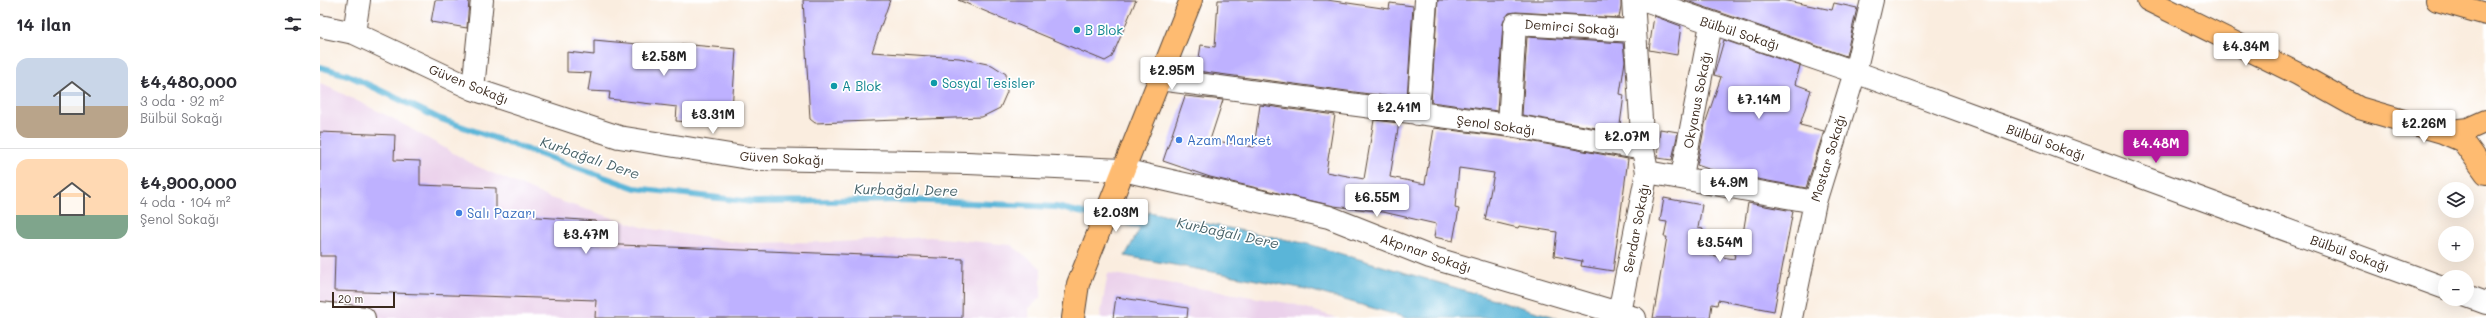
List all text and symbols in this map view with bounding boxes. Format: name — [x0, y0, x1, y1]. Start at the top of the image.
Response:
street label: Bülbül Sokağı — [1698, 12, 1782, 53]
text: 14 ilan — [16, 13, 71, 35]
icon: filters — [282, 13, 304, 35]
street label: Demirci Sokağı — [1524, 15, 1620, 38]
place label: B Blok — [1085, 21, 1123, 38]
marker: B Blok — [1072, 25, 1082, 35]
pin: ₺4.34M — [2213, 33, 2279, 67]
text: ₺4.34M — [2223, 37, 2269, 54]
pin: ₺2.58M — [631, 43, 697, 77]
text: ₺2.58M — [641, 47, 687, 64]
street label: Okyanus Sokağı — [1679, 50, 1714, 150]
pin: ₺2.95M — [1139, 57, 1205, 91]
street label: Güven Sokağı — [427, 60, 512, 107]
text: ₺2.95M — [1149, 61, 1195, 78]
text: ₺4,480,000 — [140, 70, 237, 92]
icon: home — [48, 74, 96, 122]
place label: Sosyal Tesisler — [942, 74, 1035, 91]
place label: A Blok — [842, 77, 881, 94]
marker: Sosyal Tesisler — [929, 78, 939, 88]
marker: A Blok — [829, 81, 839, 91]
pin: ₺7.14M — [1726, 86, 1792, 120]
text: ₺7.14M — [1737, 90, 1781, 107]
text: 3 oda · 92 m² — [140, 92, 224, 109]
pin: ₺2.41M — [1366, 94, 1432, 128]
text: ₺2.41M — [1377, 98, 1421, 115]
pin: ₺3.31M — [680, 101, 746, 135]
text: ₺3.31M — [691, 105, 735, 122]
text: Bülbül Sokağı — [140, 109, 223, 126]
pin: ₺2.26M — [2391, 110, 2457, 144]
street label: Şenol Sokağı — [1456, 111, 1537, 138]
street label: Mostar Sokağı — [1806, 112, 1849, 204]
text: ₺2.26M — [2401, 114, 2447, 131]
street label: Bülbül Sokağı — [2004, 119, 2088, 164]
pin: ₺2.07M — [1594, 123, 1660, 157]
text: ₺2.07M — [1604, 127, 1650, 144]
pin: ₺4.48M — [2123, 130, 2189, 164]
place label: Azam Market — [1187, 131, 1272, 148]
water label: Kurbağalı Dere — [538, 132, 642, 183]
text: ₺4.48M — [2132, 134, 2180, 151]
marker: Azam Market — [1174, 135, 1184, 145]
street label: Güven Sokağı — [739, 147, 825, 168]
pin: ₺4.9M — [1701, 169, 1757, 203]
text: ₺4,900,000 — [140, 171, 237, 193]
text: ₺4.9M — [1710, 173, 1748, 190]
icon: home — [48, 175, 96, 223]
water label: Kurbağalı Dere — [854, 179, 958, 200]
street label: Serdar Sokağı — [1619, 182, 1652, 274]
map controls — [2438, 182, 2474, 306]
button: layers — [2438, 182, 2474, 218]
pin: ₺6.55M — [1344, 184, 1410, 218]
text: ₺6.55M — [1354, 188, 1400, 205]
text: 4 oda · 104 m² — [140, 193, 231, 210]
pin: ₺2.03M — [1083, 199, 1149, 233]
text: ₺2.03M — [1093, 203, 1139, 220]
place label: Salı Pazarı — [467, 204, 536, 221]
marker: Salı Pazarı — [454, 208, 464, 218]
text: Şenol Sokağı — [140, 210, 219, 227]
water label: Kurbağalı Dere — [1175, 212, 1281, 253]
pin: ₺3.47M — [553, 221, 619, 255]
text: ₺3.47M — [563, 225, 609, 242]
button: + — [2438, 226, 2474, 262]
street label: Akpınar Sokağı — [1378, 229, 1474, 276]
pin: ₺3.54M — [1687, 229, 1753, 263]
street label: Bülbül Sokağı — [2308, 230, 2392, 275]
text: ₺3.54M — [1697, 233, 1743, 250]
button: − — [2438, 270, 2474, 306]
scale bar — [332, 290, 395, 309]
text: 20 m — [338, 291, 363, 306]

